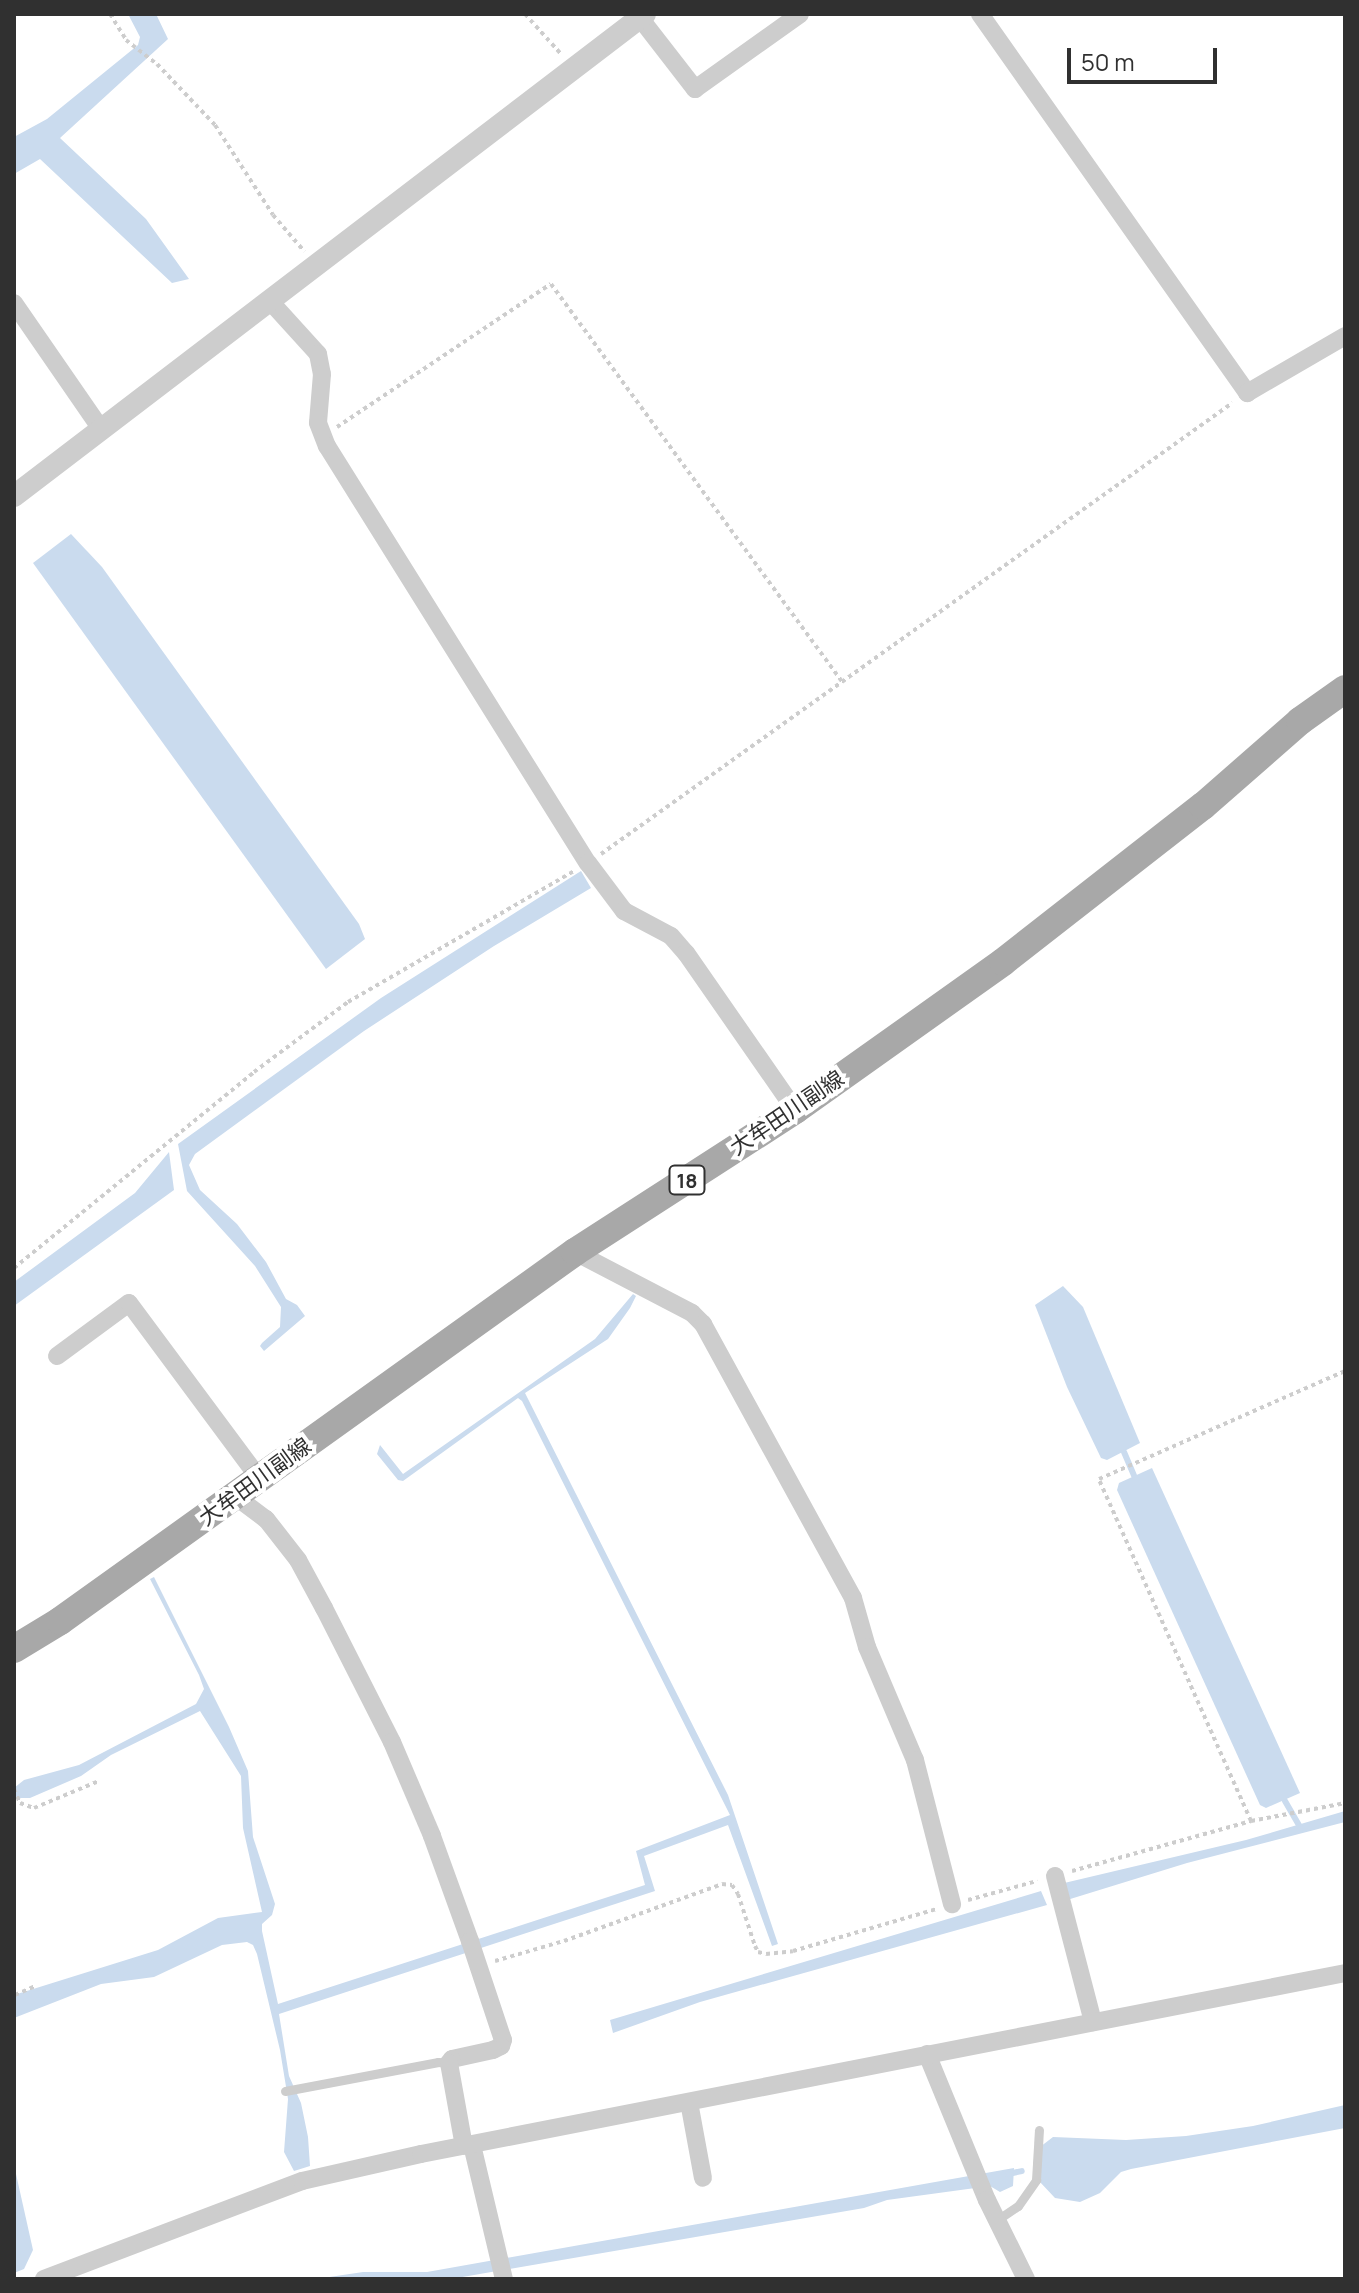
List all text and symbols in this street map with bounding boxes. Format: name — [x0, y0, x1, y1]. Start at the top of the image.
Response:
scale bar — [1071, 32, 1221, 82]
text: 50 m — [1081, 45, 1135, 78]
street label: 大牟田川副線 — [725, 1065, 849, 1161]
road number: 18 — [667, 1164, 707, 1196]
street label: 大牟田川副線 — [194, 1433, 316, 1531]

